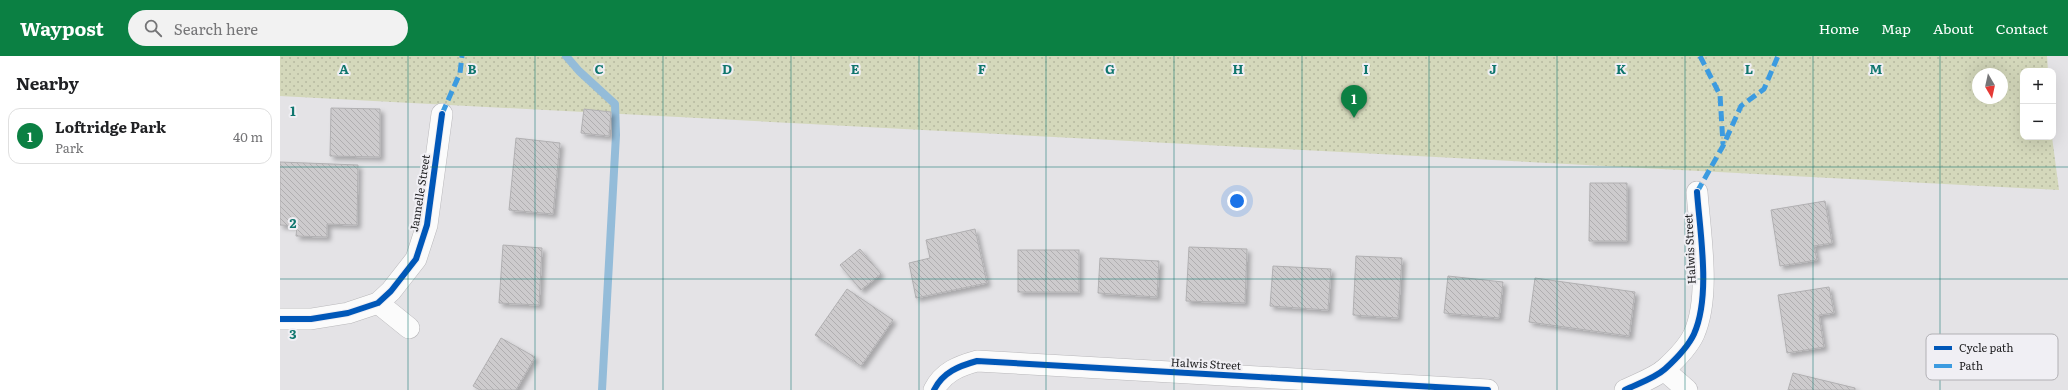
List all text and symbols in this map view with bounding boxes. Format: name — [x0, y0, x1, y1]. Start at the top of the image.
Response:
search box — [128, 10, 408, 46]
text: Waypost — [20, 14, 104, 42]
icon: search — [142, 17, 164, 39]
text: Search here — [174, 17, 258, 40]
text: Home — [1819, 18, 1859, 38]
text: Map — [1881, 18, 1911, 38]
text: About — [1933, 18, 1974, 38]
text: Contact — [1996, 18, 2048, 38]
text: A — [339, 59, 349, 78]
text: B — [468, 59, 477, 78]
text: C — [594, 59, 604, 78]
text: D — [722, 59, 732, 78]
text: E — [851, 59, 860, 78]
text: F — [978, 59, 986, 78]
text: G — [1105, 59, 1115, 78]
text: H — [1233, 59, 1244, 78]
text: I — [1363, 59, 1369, 78]
text: J — [1489, 59, 1497, 78]
text: K — [1616, 59, 1627, 78]
text: L — [1745, 59, 1753, 78]
text: M — [1870, 59, 1883, 78]
north arrow — [1972, 68, 2008, 104]
map controls — [2020, 68, 2056, 140]
button: + — [2020, 68, 2056, 104]
text: Nearby — [16, 70, 79, 95]
pin: 1 — [1341, 85, 1367, 118]
text: 1 — [290, 101, 296, 120]
button: − — [2020, 104, 2056, 140]
text: Loftridge Park — [55, 115, 166, 138]
text: 1 — [27, 127, 33, 146]
text: 40 m — [233, 127, 263, 146]
text: Park — [55, 138, 84, 157]
street label: Jannelle Street — [405, 152, 433, 233]
your location — [1227, 191, 1247, 211]
text: 2 — [290, 213, 297, 232]
street label: Halwis Street — [1679, 213, 1699, 285]
text: 3 — [289, 324, 297, 343]
legend — [1926, 334, 2058, 380]
text: Cycle path — [1959, 339, 2014, 355]
street label: Halwis Street — [1170, 353, 1242, 373]
text: Path — [1959, 357, 1983, 373]

